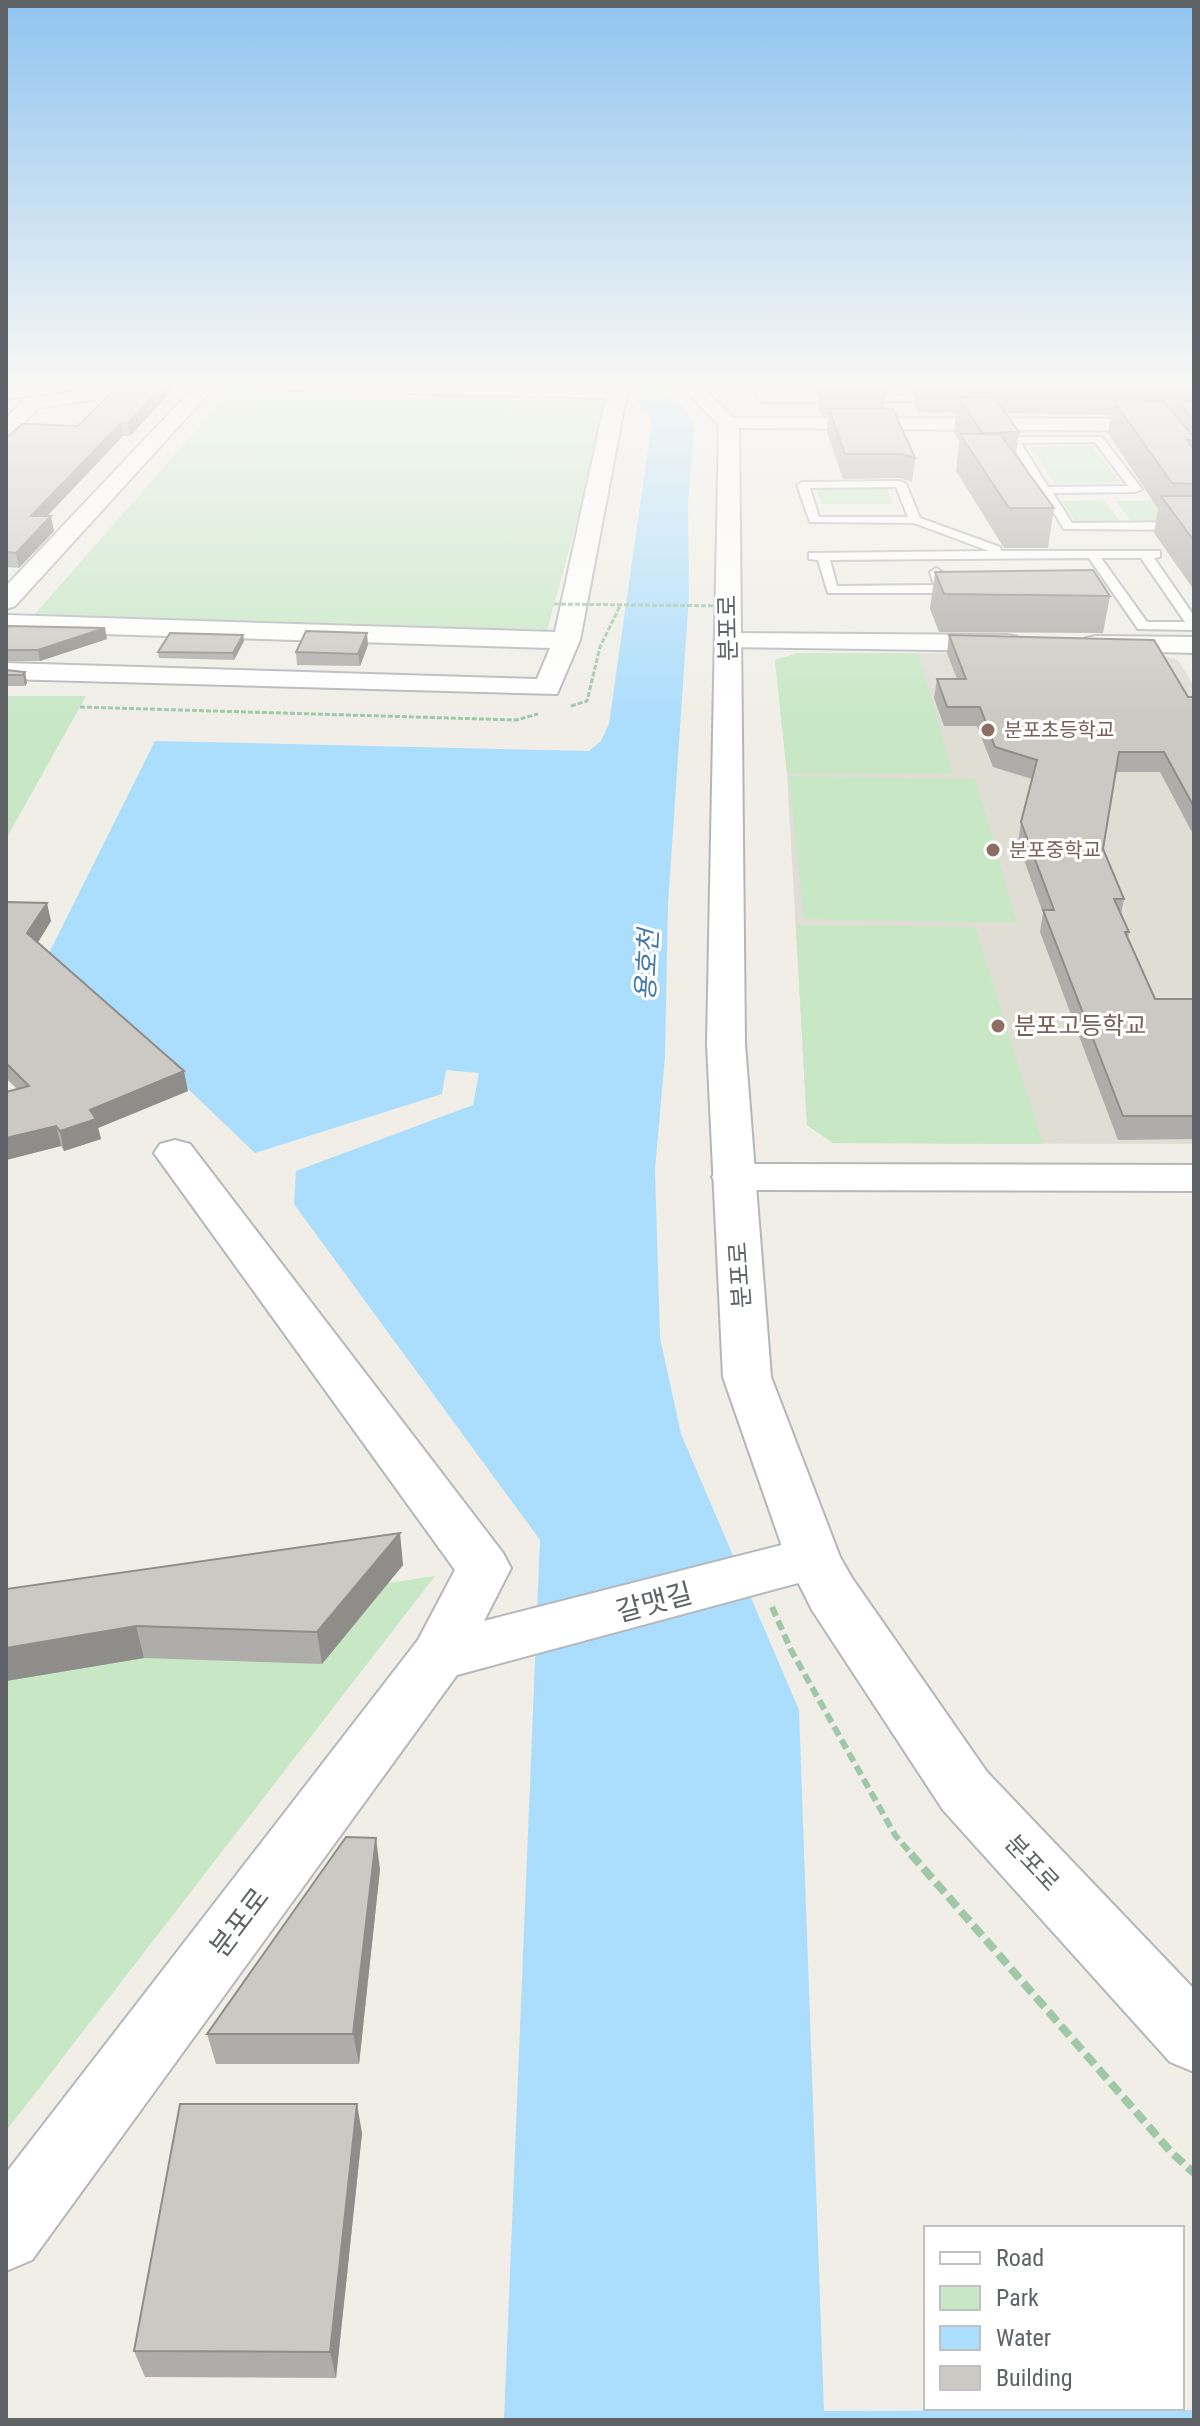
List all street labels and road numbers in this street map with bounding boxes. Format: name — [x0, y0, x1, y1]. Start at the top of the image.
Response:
street label: 분포로 — [713, 595, 743, 661]
street label: 분포로 — [724, 1241, 756, 1309]
street label: 갈맷길 — [613, 1577, 696, 1628]
street label: 분포로 — [999, 1829, 1065, 1897]
street label: 분포로 — [203, 1882, 276, 1963]

